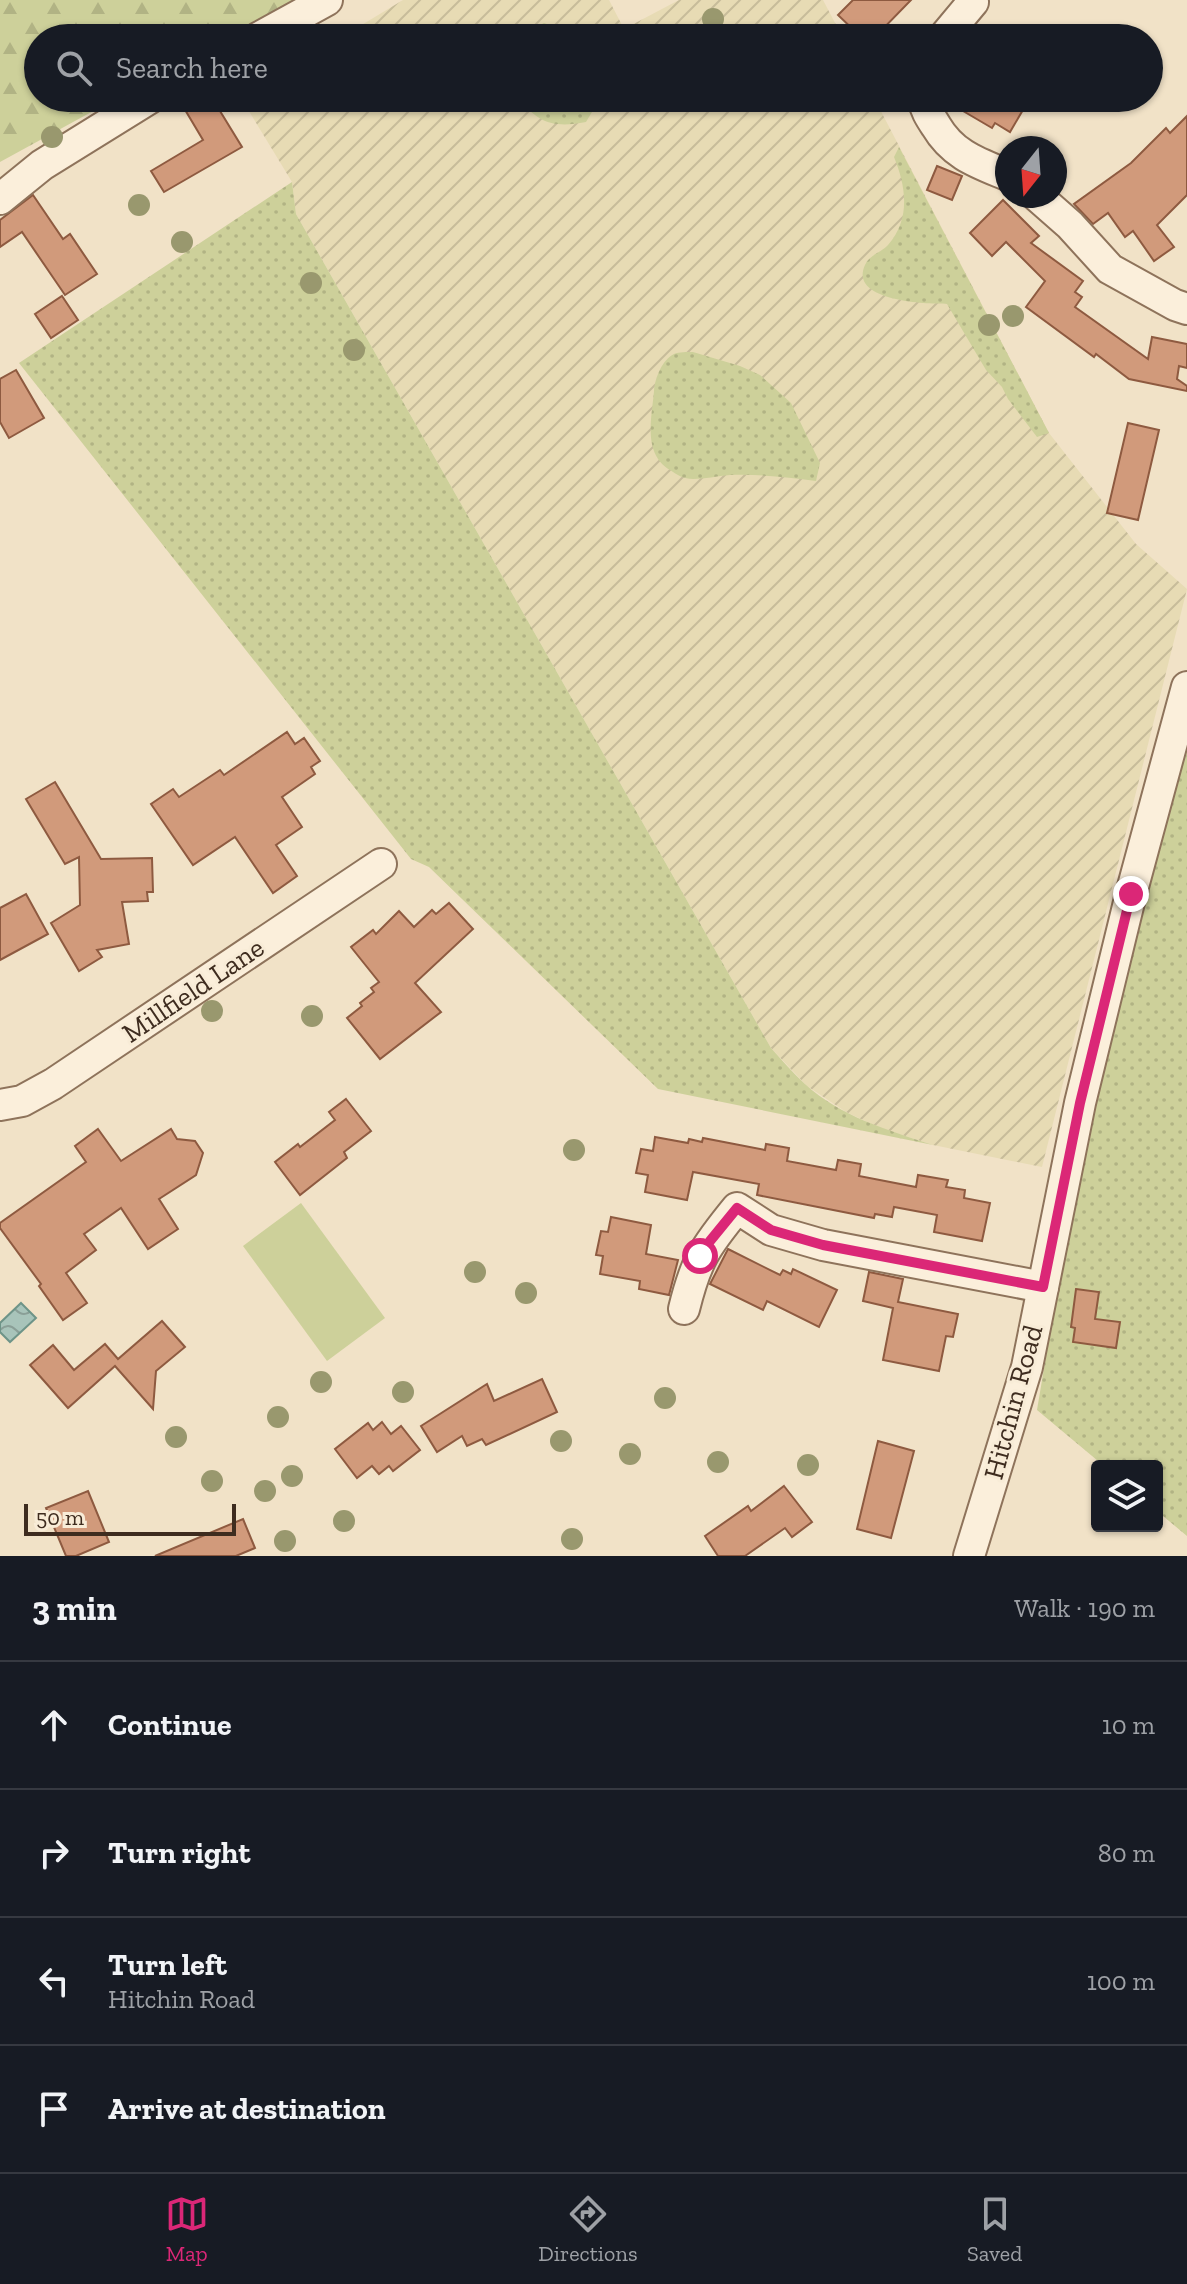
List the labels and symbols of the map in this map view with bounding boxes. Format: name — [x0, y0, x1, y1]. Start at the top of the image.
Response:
north arrow — [995, 136, 1067, 208]
route end — [1113, 876, 1149, 912]
street label: Millfield Lane — [116, 931, 270, 1049]
route start — [682, 1238, 718, 1274]
street label: Hitchin Road — [977, 1321, 1049, 1483]
scale bar — [24, 1500, 236, 1536]

